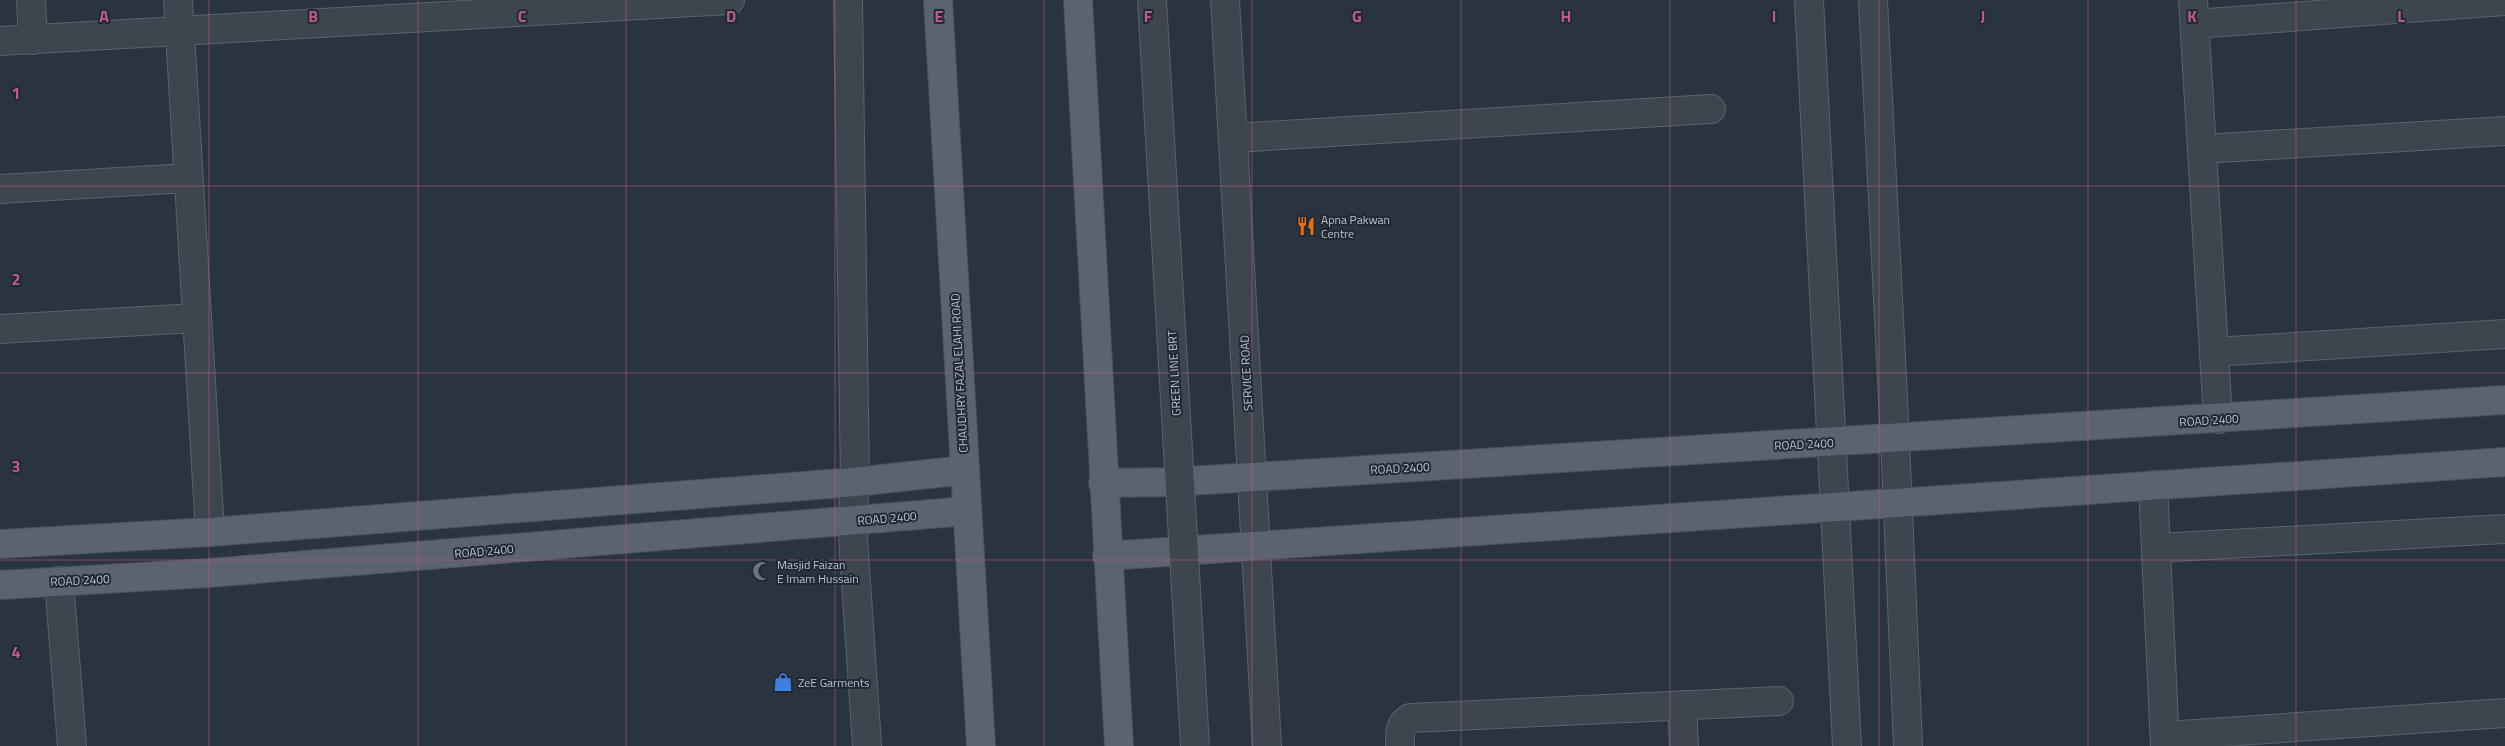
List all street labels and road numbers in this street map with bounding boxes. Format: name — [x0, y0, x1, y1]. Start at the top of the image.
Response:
street label: CHAUDHRY FAZAL ELAHI ROAD — [945, 292, 973, 453]
street label: GREEN LINE BRT — [1162, 329, 1186, 416]
street label: SERVICE ROAD — [1235, 334, 1257, 412]
street label: ROAD 2400 — [2179, 408, 2240, 432]
street label: ROAD 2400 — [1774, 433, 1835, 455]
street label: ROAD 2400 — [1370, 457, 1431, 479]
street label: ROAD 2400 — [856, 506, 918, 530]
street label: ROAD 2400 — [453, 539, 515, 563]
street label: ROAD 2400 — [50, 569, 111, 591]

